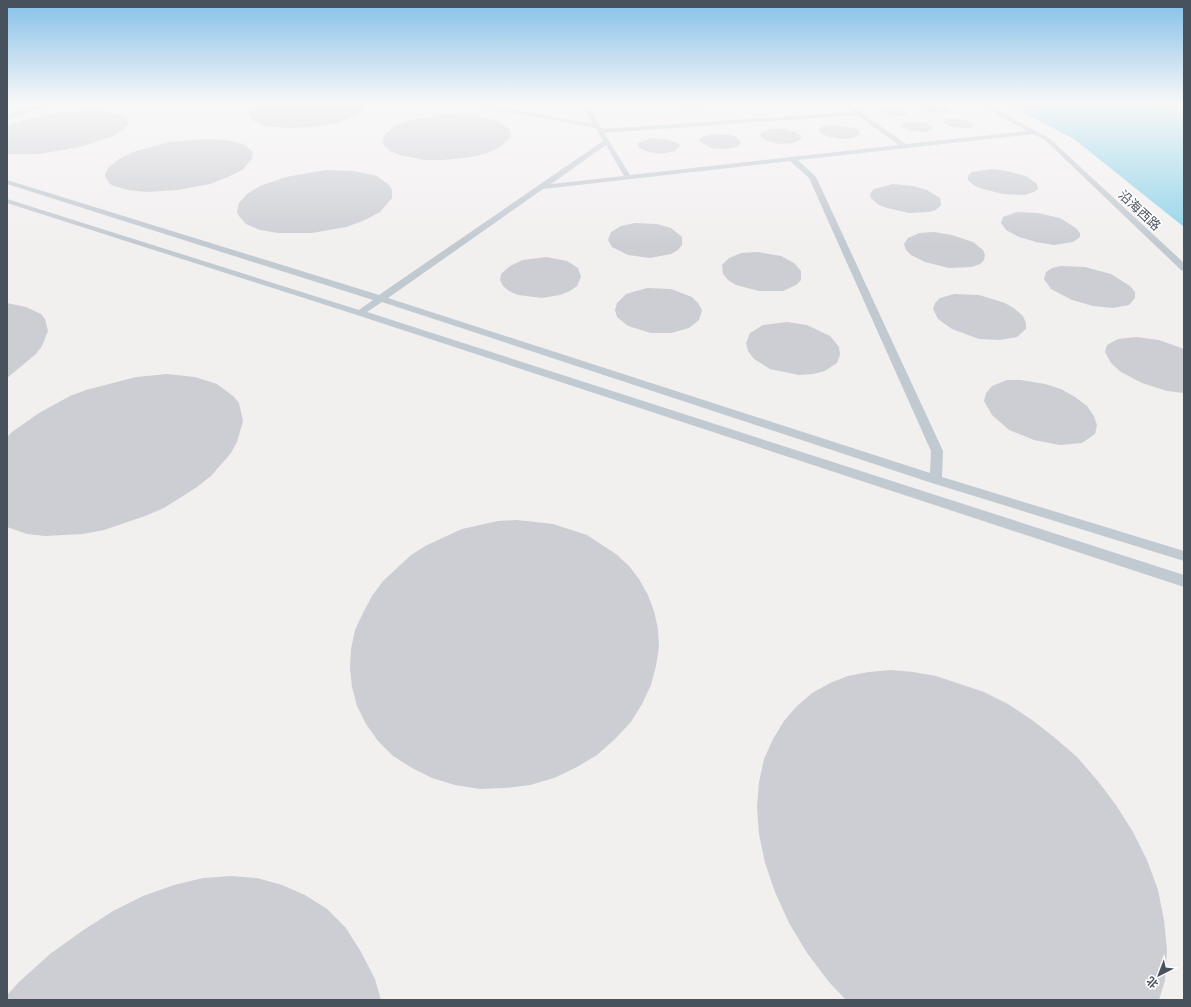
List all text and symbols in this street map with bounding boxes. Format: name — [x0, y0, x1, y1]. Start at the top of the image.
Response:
street label: 沿海西路 — [1116, 186, 1164, 234]
north arrow — [1139, 955, 1179, 995]
text: 北 — [1144, 974, 1161, 991]

